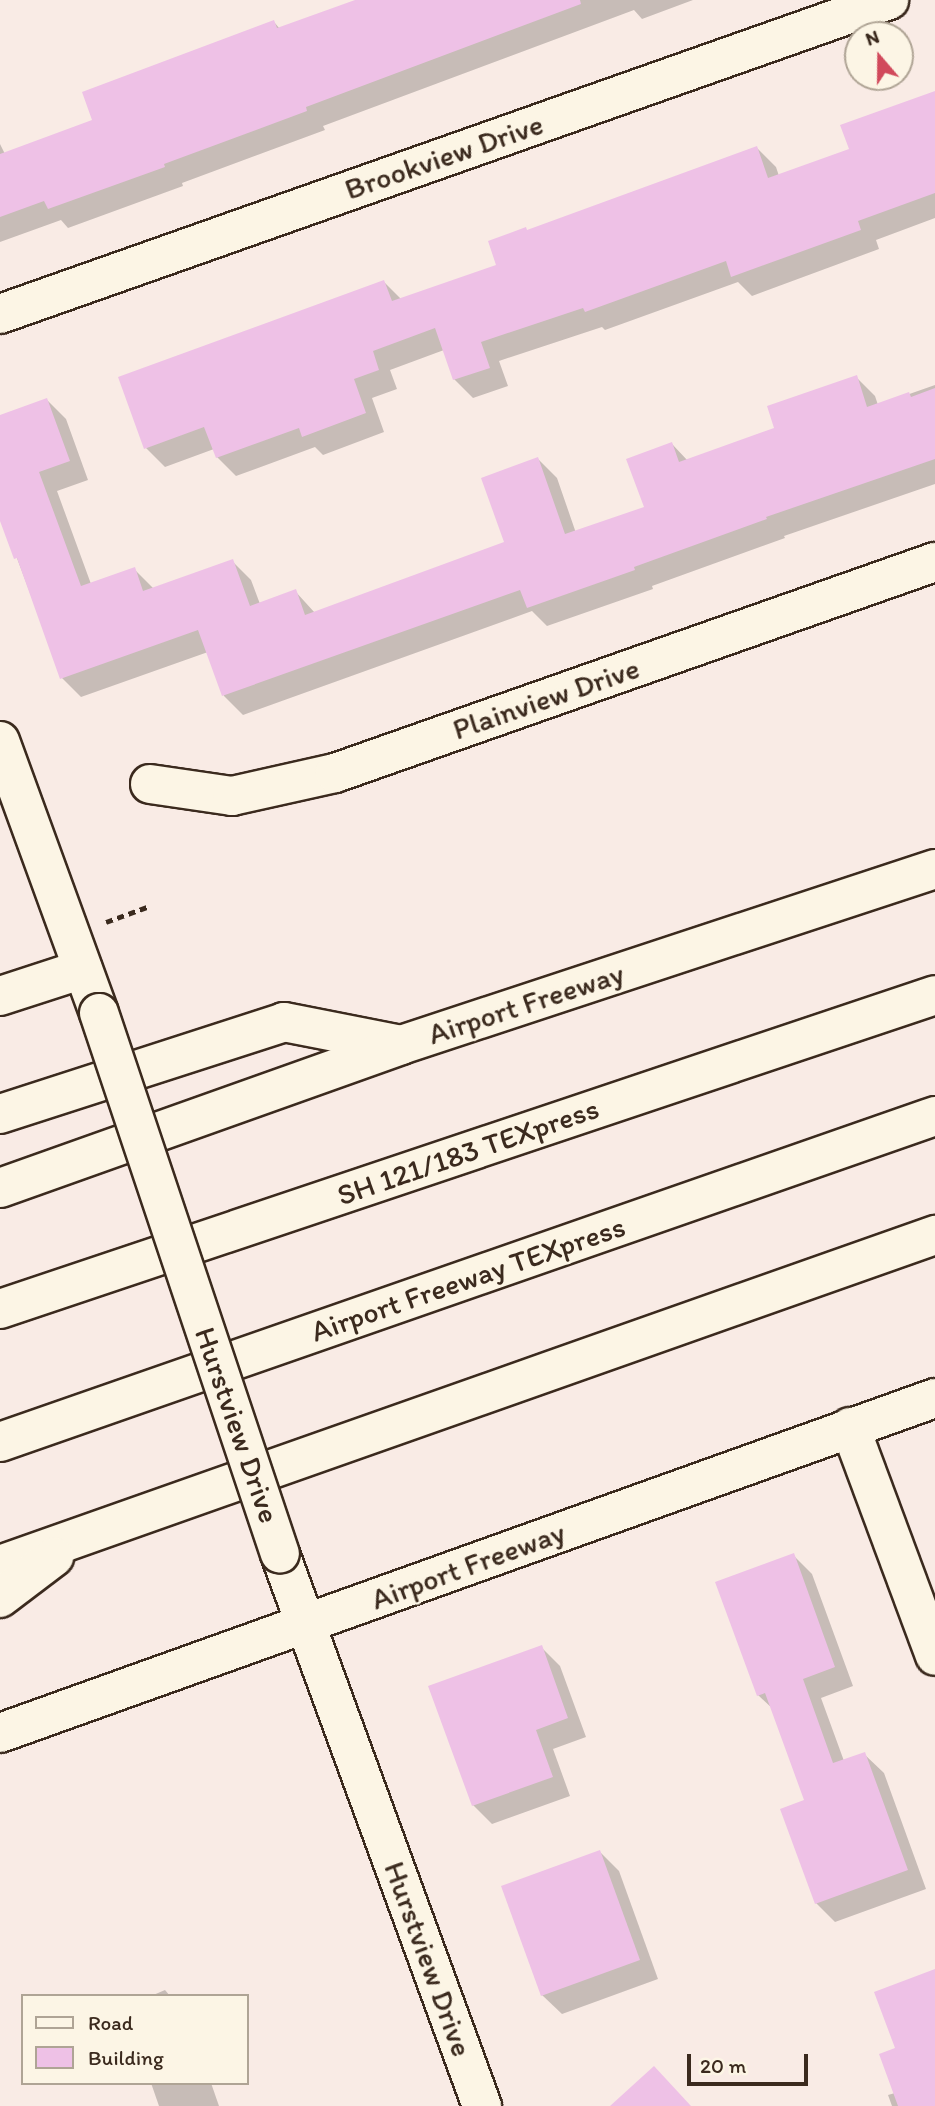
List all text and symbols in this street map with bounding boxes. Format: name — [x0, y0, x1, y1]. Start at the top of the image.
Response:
north arrow — [844, 21, 914, 91]
text: N — [862, 25, 882, 51]
street label: Brookview Drive — [340, 106, 548, 208]
street label: Plainview Drive — [448, 650, 644, 748]
street label: Airport Freeway — [423, 955, 629, 1053]
street label: SH 121/183 TEXpress — [333, 1090, 603, 1214]
street label: Airport Freeway TEXpress — [306, 1208, 630, 1350]
street label: Hurstview Drive — [187, 1322, 287, 1528]
street label: Airport Freeway — [366, 1514, 570, 1618]
street label: Hurstview Drive — [376, 1857, 480, 2061]
legend — [21, 1994, 248, 2085]
text: Road — [88, 2010, 133, 2035]
scale bar — [690, 2039, 811, 2084]
text: Building — [88, 2045, 164, 2070]
text: 20 m — [700, 2053, 746, 2078]

